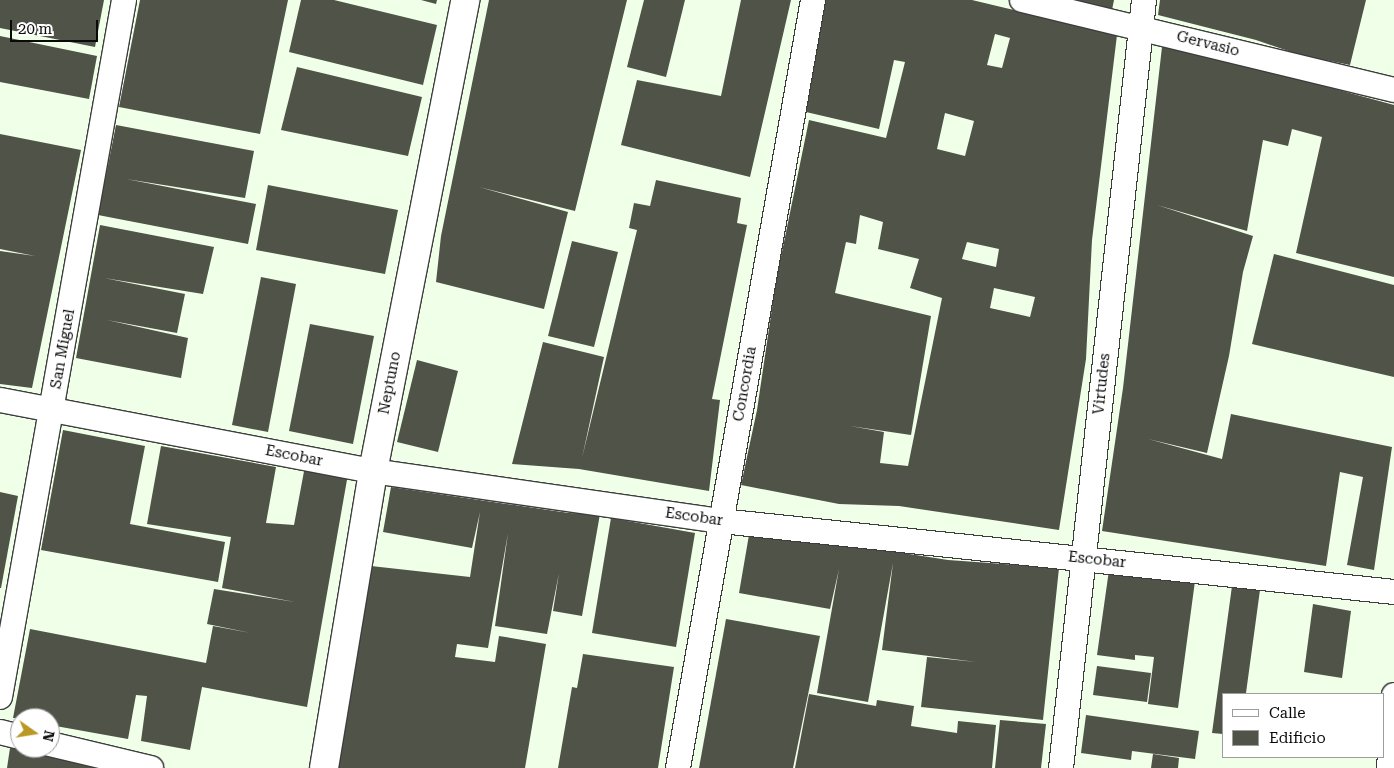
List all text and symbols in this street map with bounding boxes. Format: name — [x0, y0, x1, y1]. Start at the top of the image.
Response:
scale bar — [12, 10, 100, 42]
text: 20 m — [18, 20, 52, 38]
street label: Gervasio — [1175, 27, 1241, 61]
street label: San Miguel — [47, 308, 79, 390]
street label: Concordia — [730, 345, 760, 423]
street label: Neptuno — [375, 350, 405, 416]
street label: Virtudes — [1090, 352, 1114, 416]
street label: Escobar — [264, 442, 324, 470]
street label: Escobar — [664, 504, 724, 530]
street label: Escobar — [1067, 548, 1127, 572]
legend — [1222, 693, 1384, 758]
text: Calle — [1269, 704, 1305, 722]
north arrow — [10, 708, 60, 758]
text: N — [40, 729, 58, 743]
text: Edificio — [1269, 729, 1326, 747]

